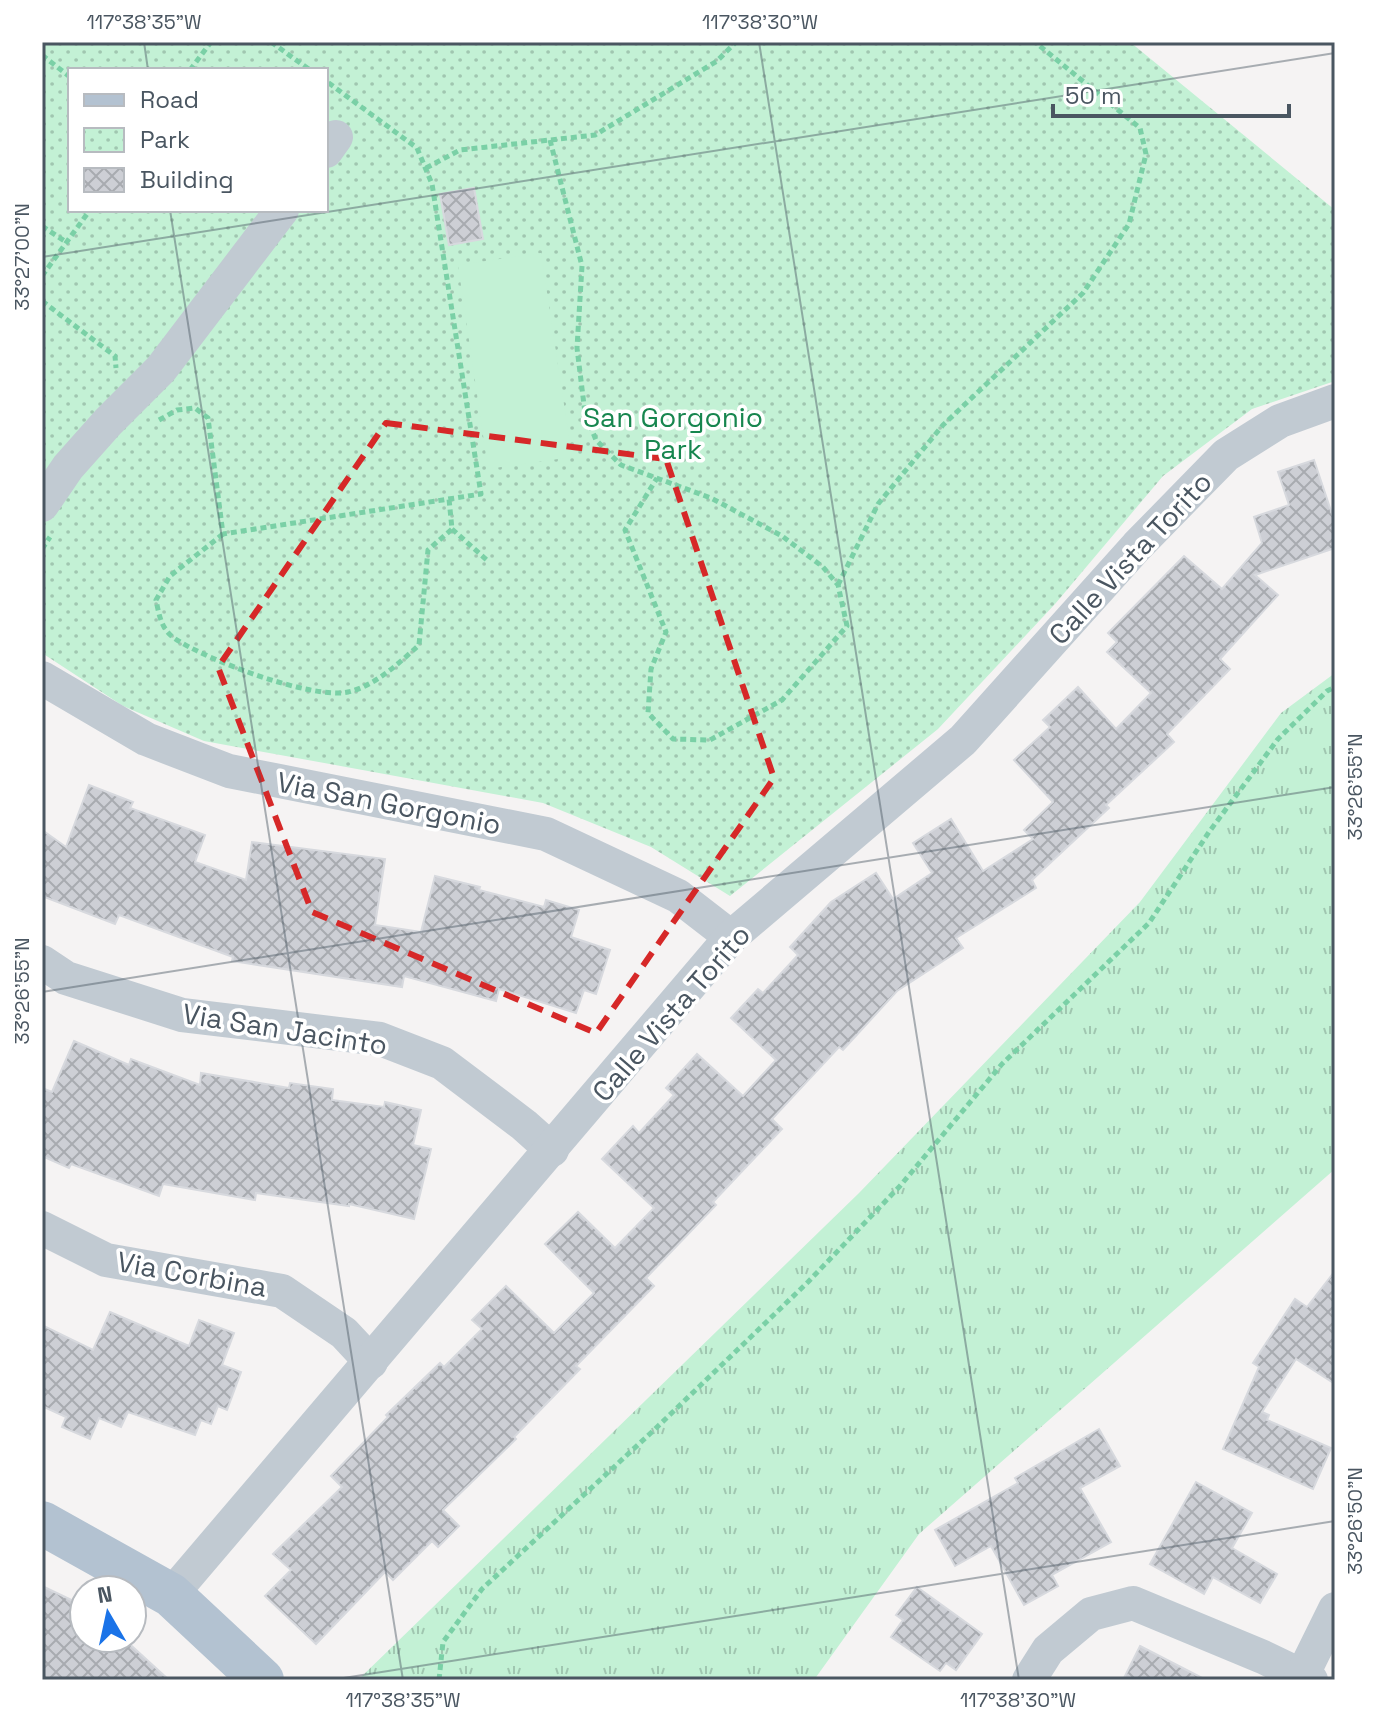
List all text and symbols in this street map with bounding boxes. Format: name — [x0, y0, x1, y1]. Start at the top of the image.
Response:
text: 117°38'35"W — [86, 9, 202, 35]
text: 117°38'30"W — [702, 9, 818, 35]
legend — [68, 68, 328, 212]
scale bar — [1053, 68, 1289, 118]
text: 50 m — [1065, 80, 1122, 111]
text: Road — [140, 84, 199, 115]
text: Park — [140, 124, 190, 155]
text: Building — [140, 164, 234, 195]
text: 33°27'00"N — [9, 203, 35, 311]
park label: San Gorgonio Park — [583, 399, 763, 467]
street label: Calle Vista Torito — [1041, 464, 1219, 652]
text: 33°26'55"N — [1342, 734, 1368, 840]
street label: Via San Gorgonio — [274, 764, 504, 842]
street label: Calle Vista Torito — [584, 917, 758, 1109]
text: 33°26'55"N — [9, 938, 35, 1044]
street label: Via San Jacinto — [180, 995, 390, 1063]
street label: Via Corbina — [114, 1243, 270, 1305]
text: 33°26'50"N — [1342, 1467, 1368, 1575]
north arrow — [68, 1574, 148, 1654]
text: N — [95, 1579, 114, 1609]
text: 117°38'35"W — [345, 1687, 461, 1713]
text: 117°38'30"W — [960, 1687, 1076, 1713]

